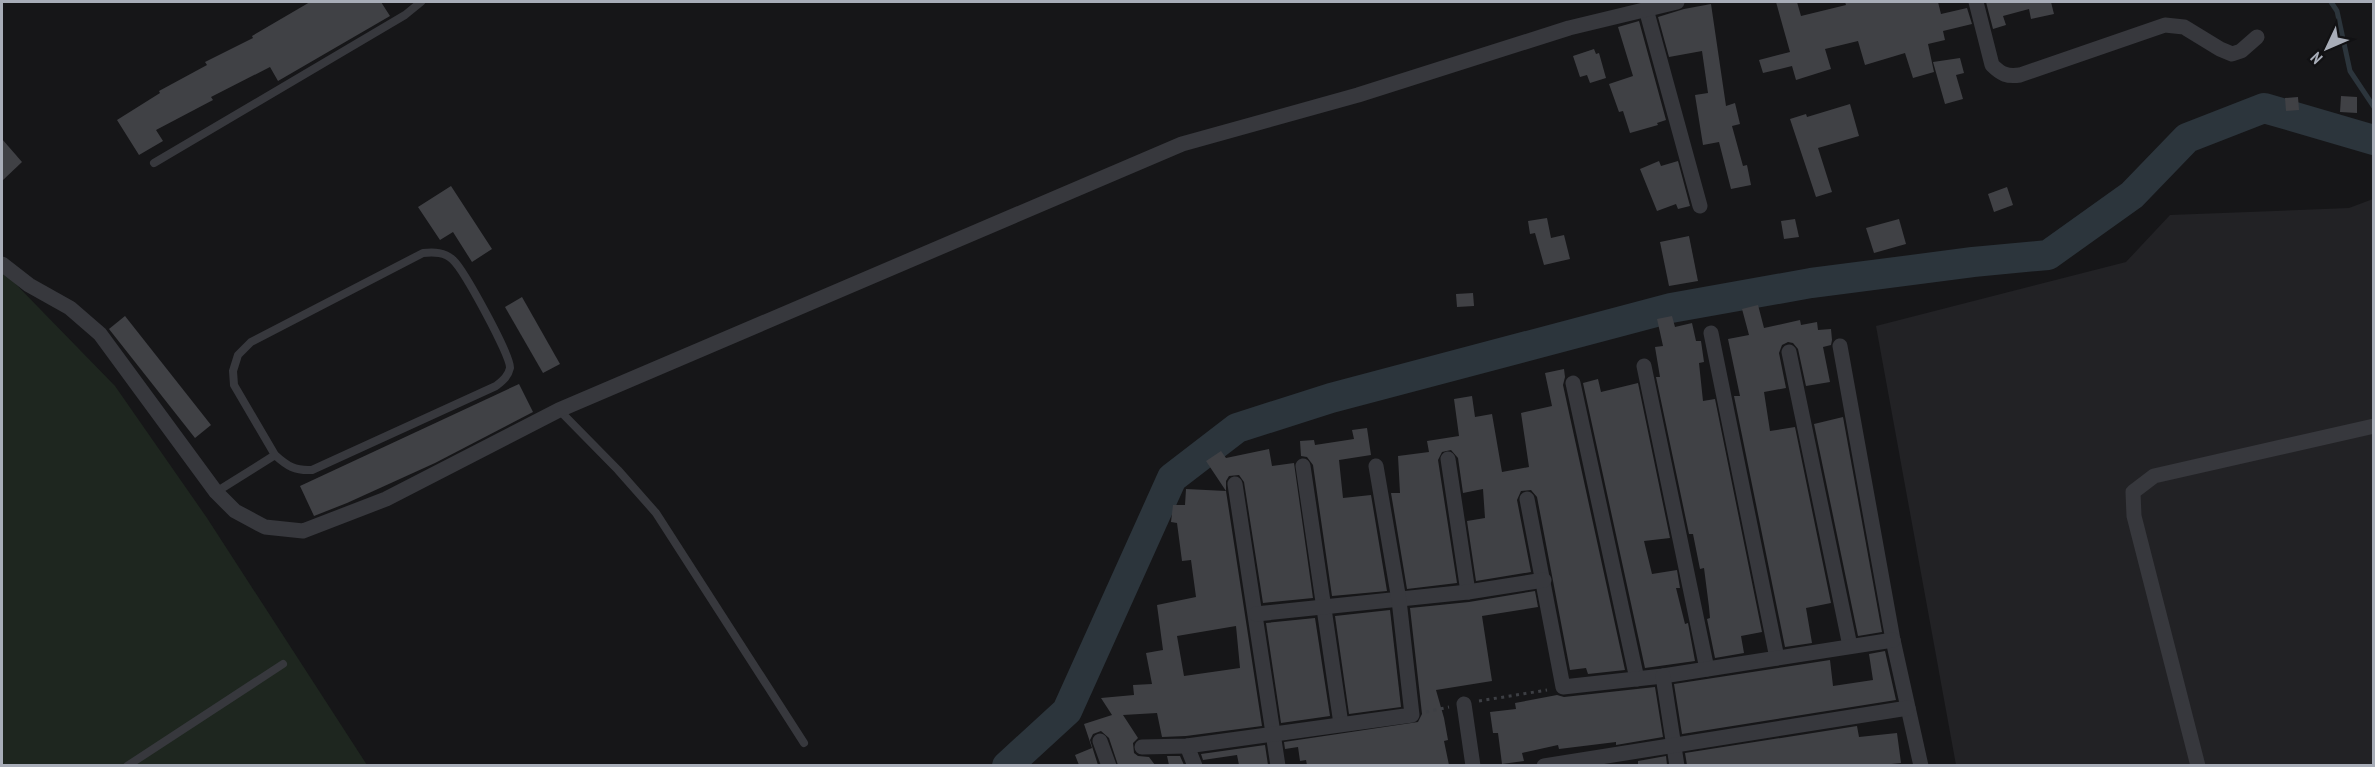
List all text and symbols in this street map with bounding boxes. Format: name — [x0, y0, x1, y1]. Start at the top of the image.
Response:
north arrow — [2297, 18, 2357, 78]
text: N — [2306, 48, 2326, 68]

